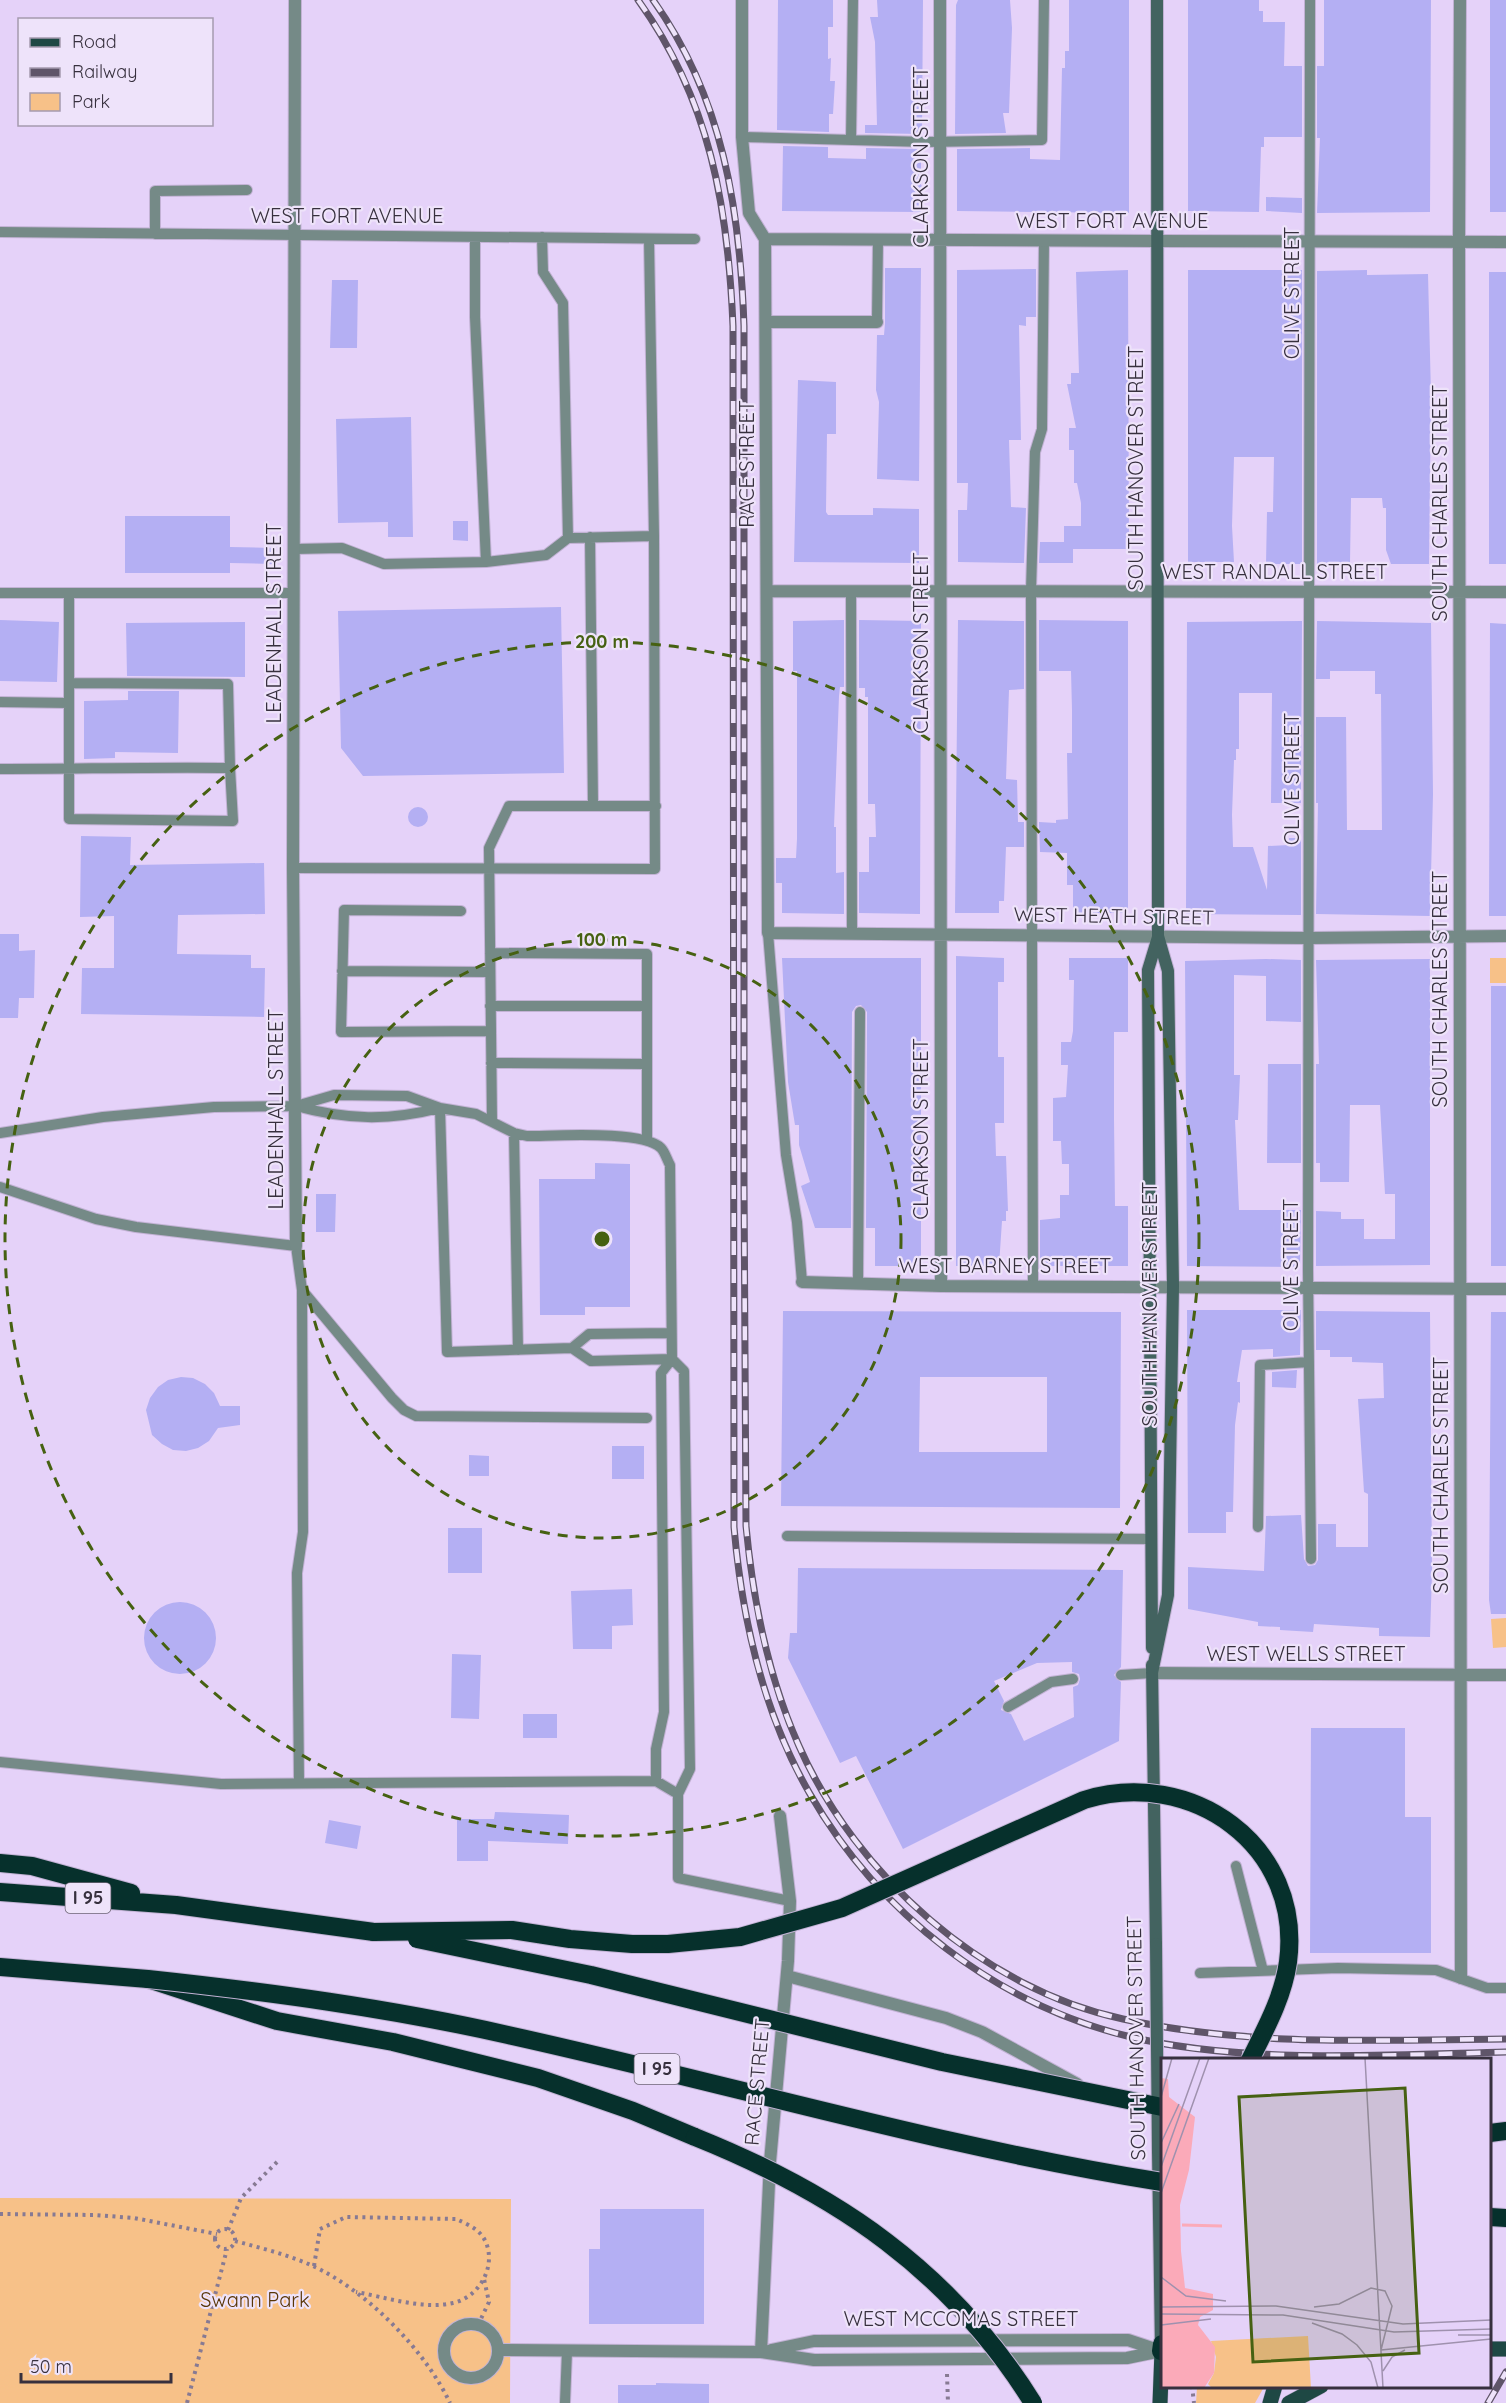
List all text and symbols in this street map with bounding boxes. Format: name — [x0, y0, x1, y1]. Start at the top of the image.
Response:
legend — [18, 18, 213, 126]
text: Road — [72, 30, 117, 53]
text: Railway — [72, 60, 138, 83]
street label: CLARKSON STREET — [908, 66, 933, 248]
text: Park — [72, 90, 110, 113]
street label: WEST FORT AVENUE — [251, 203, 443, 228]
street label: WEST FORT AVENUE — [1016, 208, 1208, 233]
street label: OLIVE STREET — [1279, 227, 1304, 359]
street label: SOUTH HANOVER STREET — [1123, 346, 1148, 590]
street label: SOUTH CHARLES STREET — [1427, 385, 1452, 621]
street label: RACE STREET — [734, 400, 759, 528]
street label: LEADENHALL STREET — [261, 523, 286, 723]
street label: CLARKSON STREET — [908, 552, 933, 734]
street label: WEST RANDALL STREET — [1162, 559, 1388, 584]
text: 200 m — [575, 630, 629, 653]
street label: OLIVE STREET — [1279, 713, 1304, 845]
street label: SOUTH CHARLES STREET — [1427, 871, 1452, 1107]
street label: WEST HEATH STREET — [1013, 901, 1215, 930]
text: 100 m — [577, 928, 627, 951]
street label: LEADENHALL STREET — [263, 1009, 288, 1209]
street label: CLARKSON STREET — [908, 1038, 933, 1220]
street label: SOUTH HANOVER STREET — [1137, 1182, 1162, 1426]
street label: OLIVE STREET — [1278, 1199, 1303, 1331]
centre of rings — [592, 1229, 612, 1249]
street label: WEST BARNEY STREET — [899, 1253, 1111, 1278]
street label: SOUTH CHARLES STREET — [1428, 1357, 1453, 1593]
street label: WEST WELLS STREET — [1206, 1641, 1406, 1666]
road number: I 95 — [66, 1883, 110, 1913]
street label: SOUTH HANOVER STREET — [1121, 1915, 1150, 2161]
street label: RACE STREET — [738, 2017, 775, 2147]
road number: I 95 — [634, 2054, 680, 2084]
inset map — [1161, 2058, 1491, 2388]
park label: Swann Park — [200, 2287, 310, 2312]
street label: WEST MCCOMAS STREET — [843, 2306, 1079, 2331]
scale bar — [21, 2346, 171, 2384]
text: 50 m — [30, 2355, 72, 2378]

